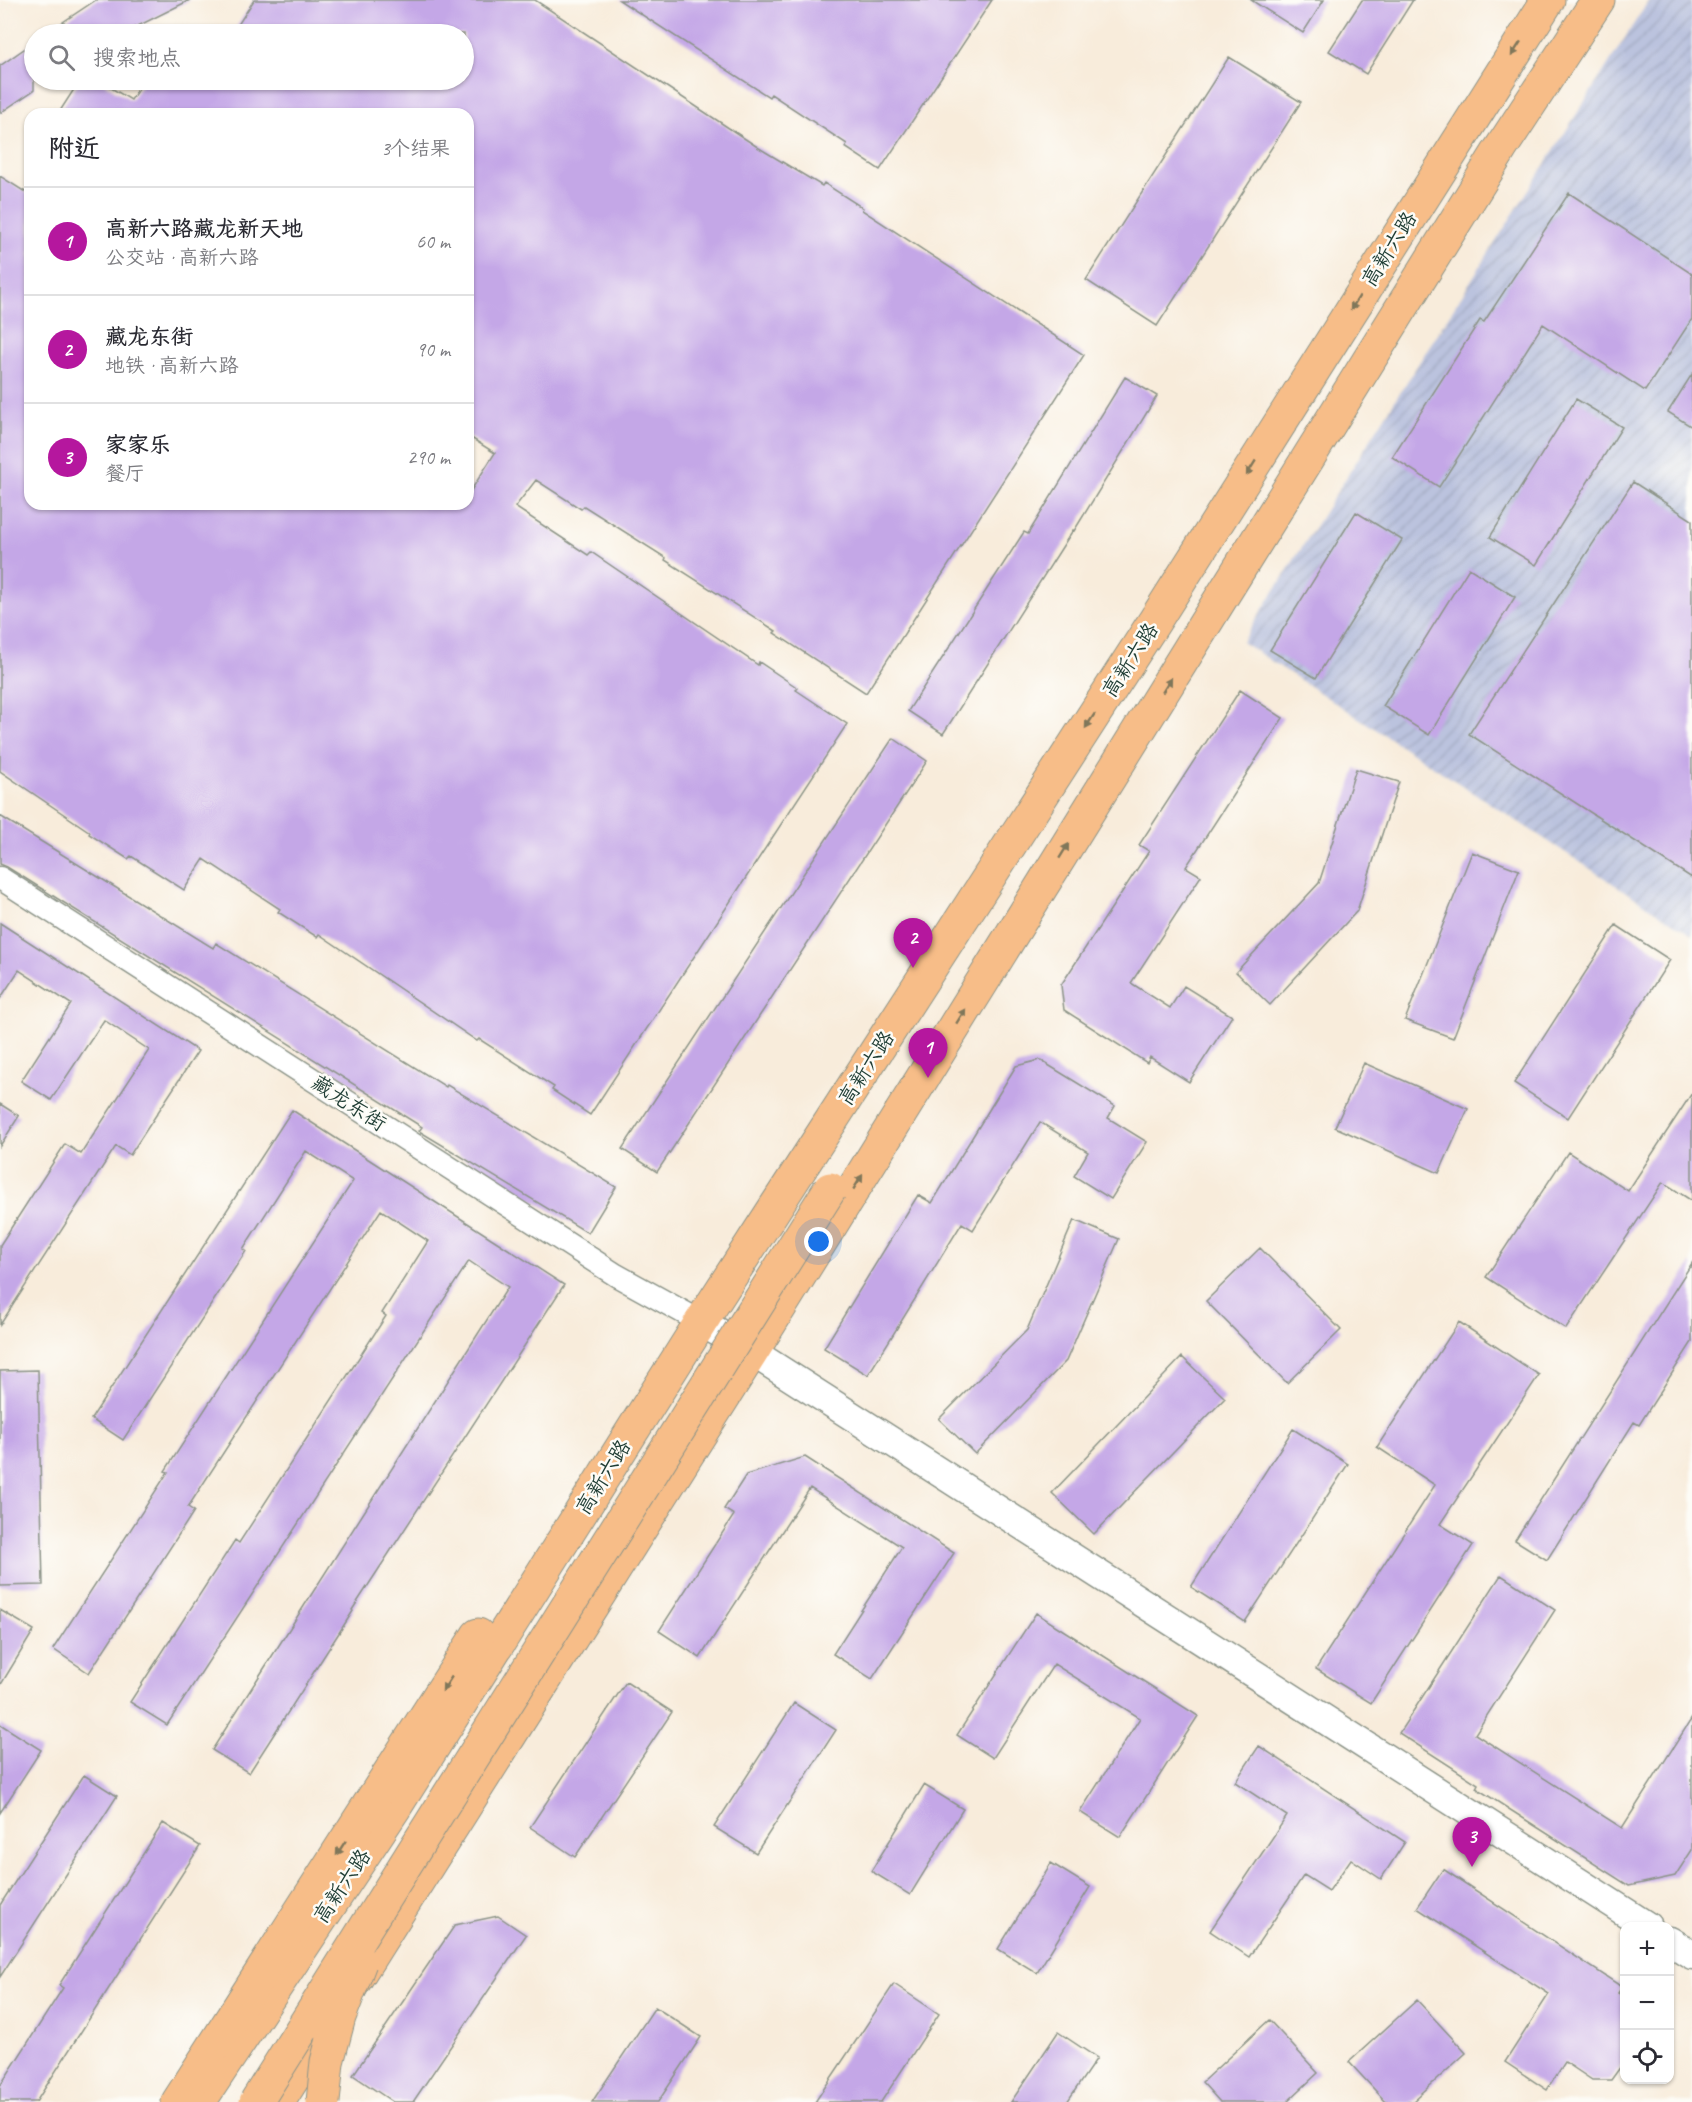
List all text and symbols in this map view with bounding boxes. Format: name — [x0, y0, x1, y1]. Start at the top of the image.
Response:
search box — [24, 24, 474, 90]
icon: search — [45, 41, 78, 74]
one-way arrow — [1510, 41, 1521, 57]
text: 搜索地点 — [93, 44, 181, 72]
text: 附近 — [48, 132, 100, 165]
text: 3个结果 — [381, 136, 450, 161]
street label: 高新六路 — [1356, 206, 1422, 292]
text: 高新六路藏龙新天地 — [105, 215, 303, 243]
text: 1 — [63, 229, 72, 254]
text: 60 m — [416, 229, 450, 254]
text: 公交站 · 高新六路 — [105, 245, 258, 270]
one-way arrow — [1350, 295, 1361, 311]
text: 藏龙东街 — [105, 323, 193, 351]
text: 2 — [63, 337, 72, 362]
text: 90 m — [416, 337, 450, 362]
text: 地铁 · 高新六路 — [105, 353, 238, 378]
text: 家家乐 — [105, 431, 171, 459]
text: 3 — [63, 445, 72, 470]
text: 290 m — [407, 445, 450, 470]
one-way arrow — [1246, 460, 1257, 476]
text: 餐厅 — [105, 461, 145, 486]
street label: 高新六路 — [1096, 618, 1164, 702]
one-way arrow — [1161, 677, 1172, 693]
one-way arrow — [1085, 713, 1096, 729]
one-way arrow — [1058, 843, 1069, 859]
pin: 2 — [894, 918, 932, 968]
one-way arrow — [955, 1008, 966, 1024]
street label: 高新六路 — [832, 1026, 900, 1110]
pin: 1 — [908, 1028, 948, 1078]
street label: 藏龙东街 — [307, 1069, 391, 1137]
one-way arrow — [852, 1174, 863, 1190]
your location — [804, 1227, 833, 1256]
street label: 高新六路 — [570, 1434, 636, 1520]
one-way arrow — [442, 1676, 453, 1692]
pin: 3 — [1452, 1818, 1492, 1867]
one-way arrow — [336, 1840, 347, 1856]
street label: 高新六路 — [308, 1844, 376, 1928]
map controls — [1620, 1922, 1674, 2084]
button: + — [1620, 1922, 1674, 1976]
button: − — [1620, 1976, 1674, 2030]
button: locate — [1620, 2030, 1674, 2084]

